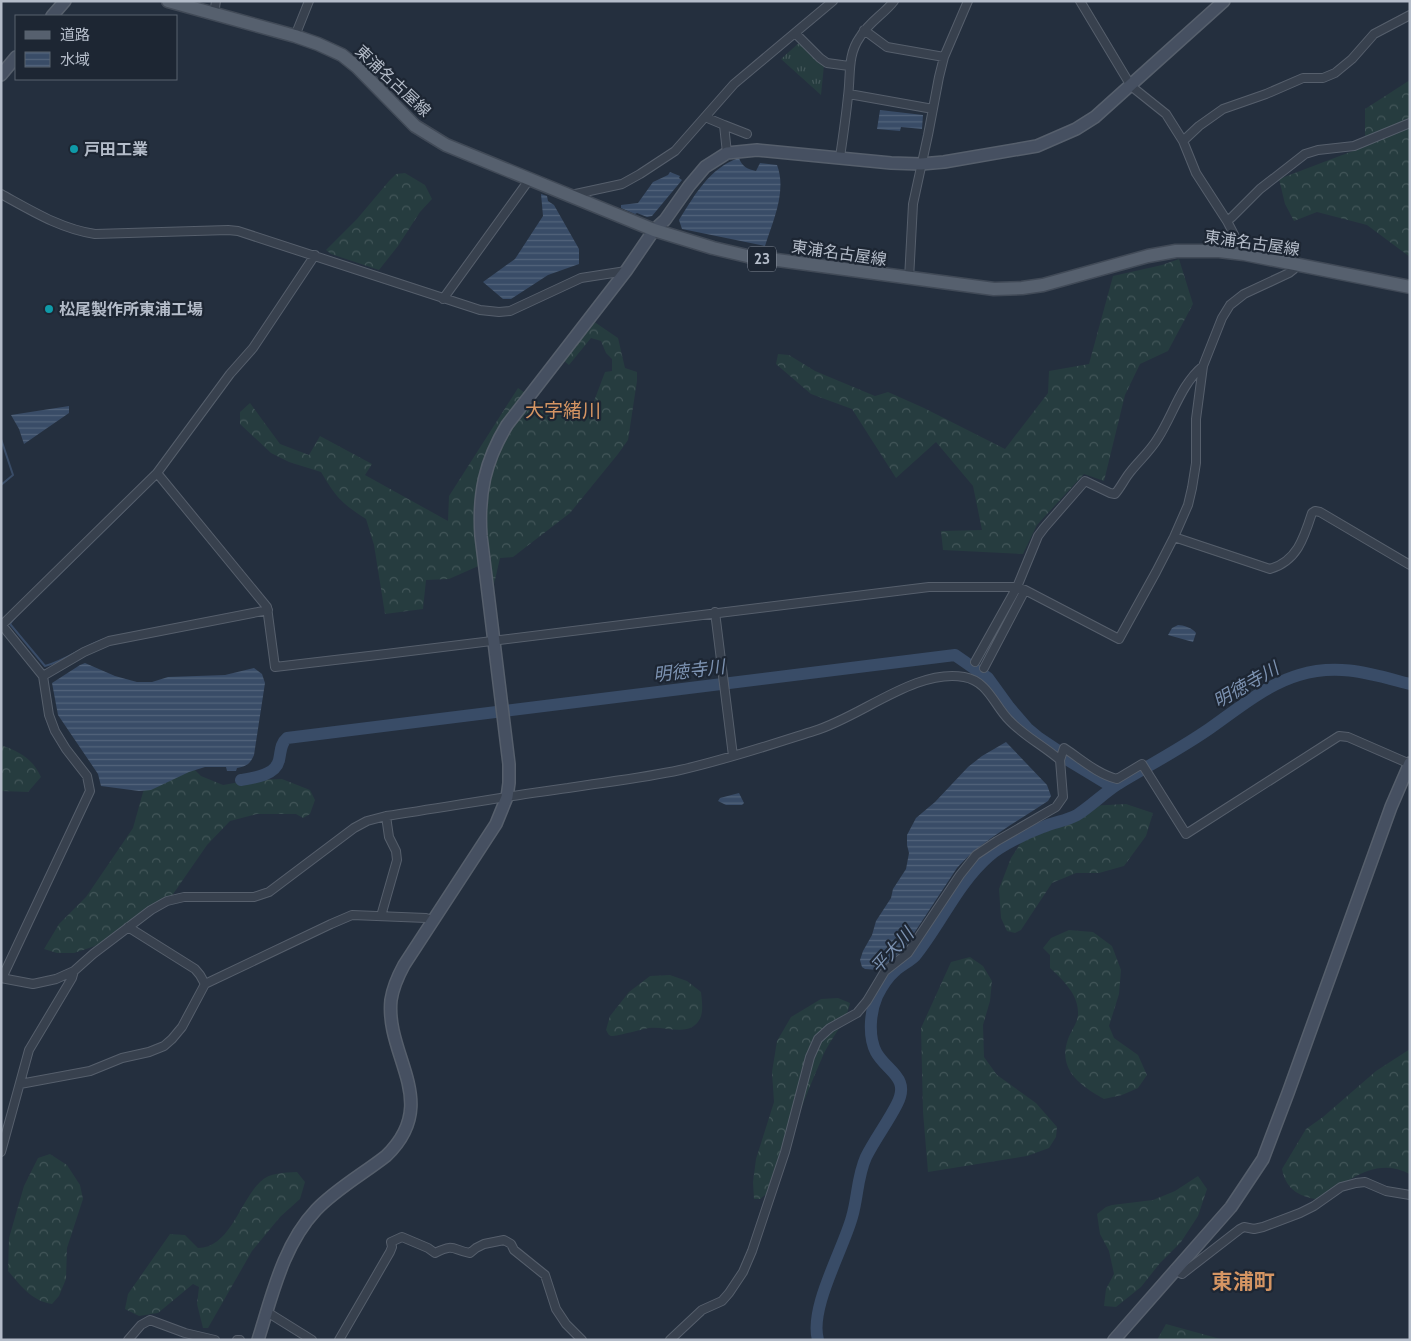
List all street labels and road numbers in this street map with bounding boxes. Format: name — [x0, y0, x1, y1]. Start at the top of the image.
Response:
street label: 東浦名古屋線 — [351, 41, 435, 121]
street label: 東浦名古屋線 — [1203, 227, 1301, 259]
street label: 東浦名古屋線 — [790, 237, 888, 269]
road number: 23 — [748, 246, 776, 272]

